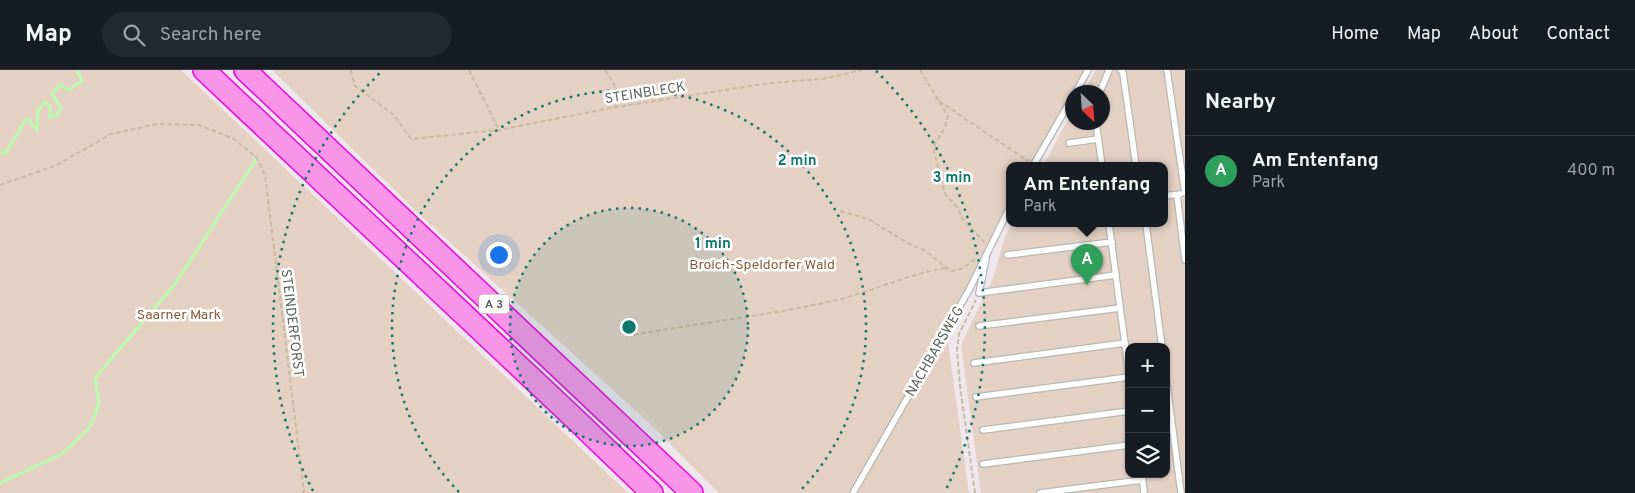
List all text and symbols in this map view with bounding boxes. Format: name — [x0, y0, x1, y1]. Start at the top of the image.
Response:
search box — [102, 12, 452, 57]
text: Map — [25, 20, 72, 50]
icon: search — [120, 21, 148, 49]
text: Search here — [160, 23, 261, 47]
text: Home — [1331, 23, 1379, 46]
text: Map — [1407, 23, 1441, 46]
text: About — [1469, 23, 1518, 46]
text: Contact — [1546, 23, 1610, 46]
street label: STEINBLECK — [604, 79, 687, 108]
north arrow — [1065, 85, 1110, 130]
text: Nearby — [1205, 89, 1276, 116]
text: Am Entenfang — [1252, 149, 1379, 173]
text: 2 min — [777, 152, 817, 171]
text: A — [1215, 161, 1227, 181]
text: 400 m — [1567, 161, 1615, 181]
popup — [1006, 162, 1168, 227]
text: 3 min — [932, 169, 972, 188]
text: Am Entenfang — [1024, 173, 1150, 197]
text: Park — [1252, 173, 1285, 193]
text: Park — [1024, 197, 1057, 217]
text: 1 min — [695, 235, 731, 254]
your location — [486, 242, 512, 268]
pin: A — [1071, 244, 1103, 285]
park label: Broich-Speldorfer Wald — [689, 257, 835, 274]
street label: STEINDERFORST — [276, 268, 307, 378]
road number: A 3 — [479, 294, 509, 313]
street label: NACHBARSWEG — [903, 304, 968, 400]
park label: Saarner Mark — [137, 307, 221, 324]
centre of rings — [620, 318, 638, 336]
map controls — [1125, 343, 1170, 478]
button: + — [1125, 343, 1170, 388]
button: − — [1125, 388, 1170, 433]
button: layers — [1125, 433, 1170, 478]

